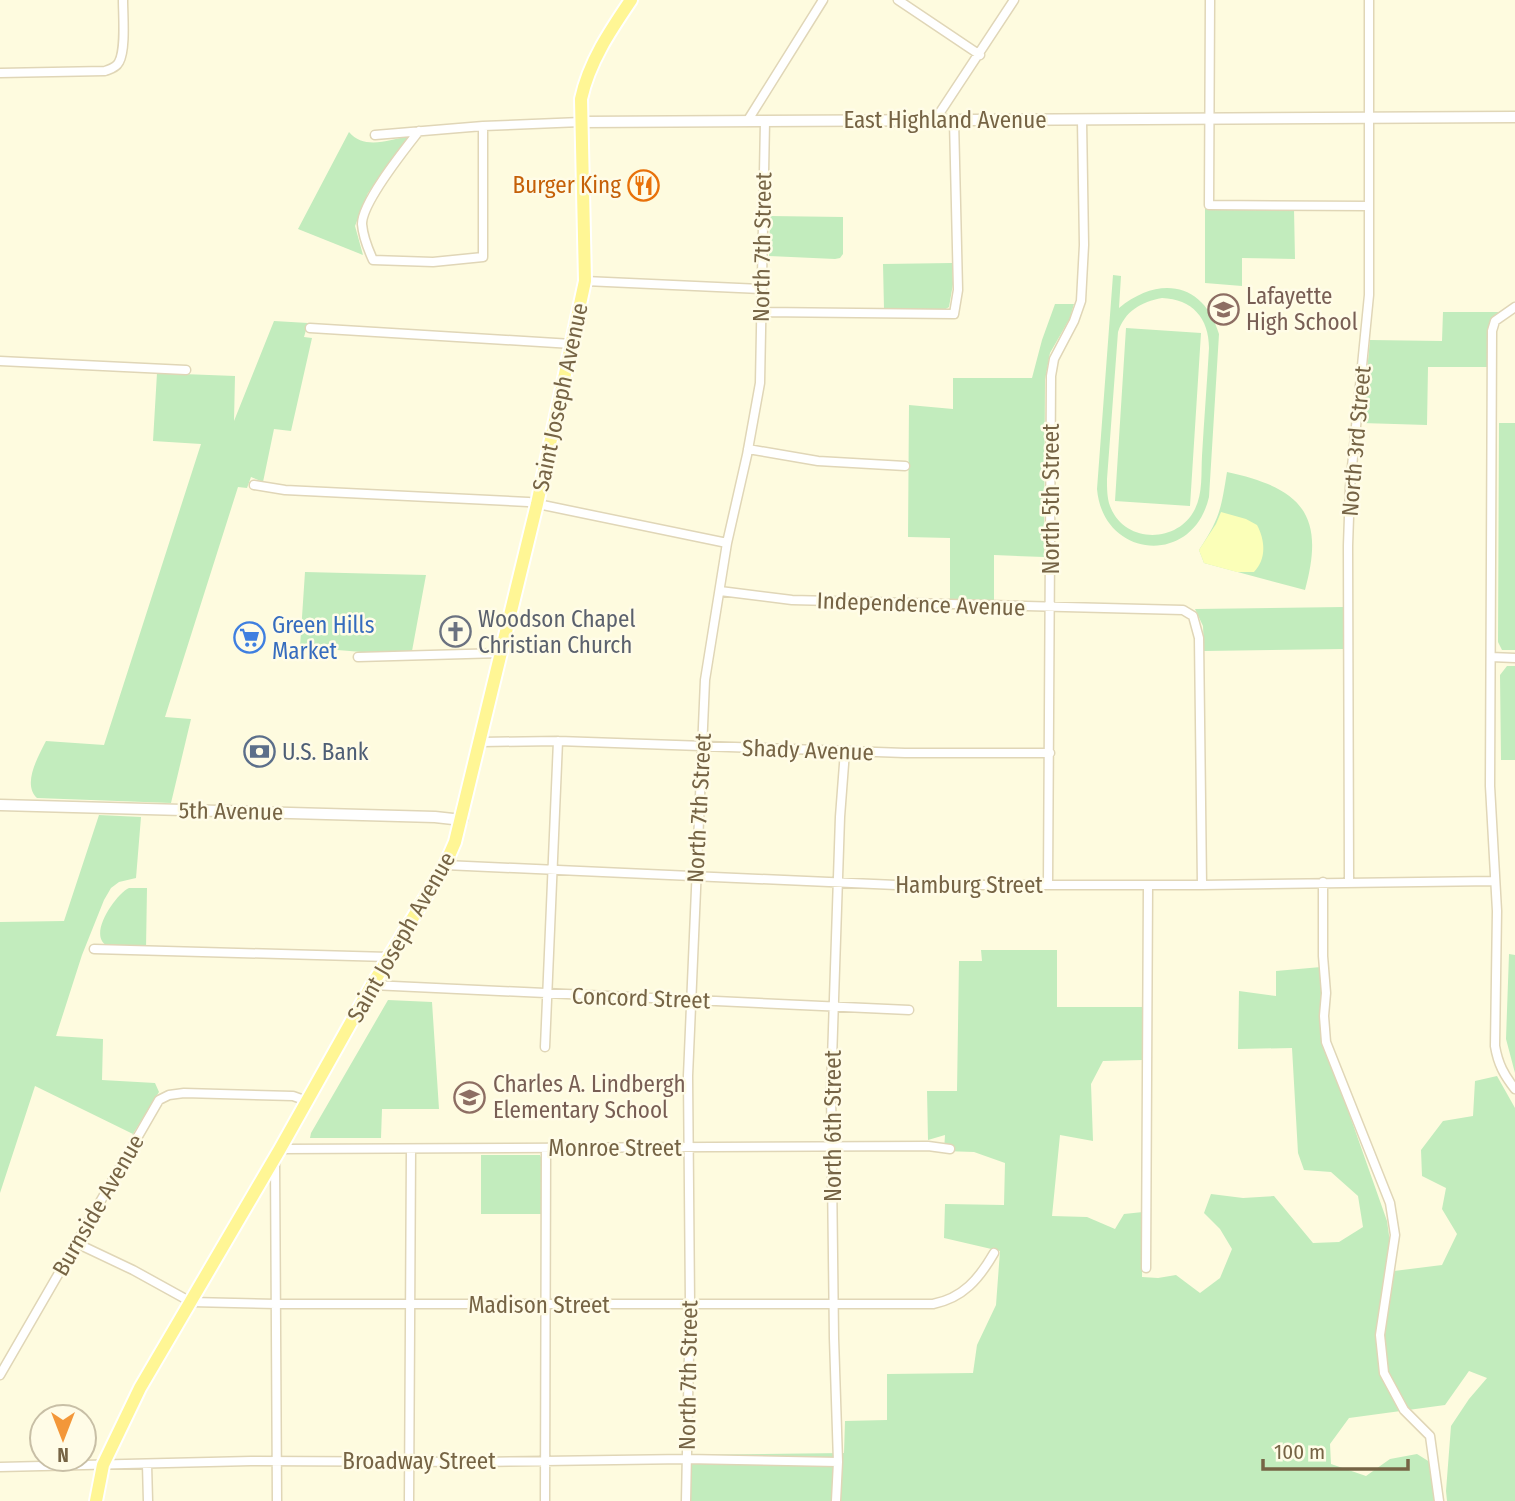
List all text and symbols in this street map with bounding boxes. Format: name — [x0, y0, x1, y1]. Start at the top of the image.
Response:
street label: East Highland Avenue — [843, 106, 1047, 134]
restaurant icon: Burger King — [627, 168, 661, 202]
place label: Burger King — [513, 171, 621, 199]
street label: North 7th Street — [747, 171, 777, 322]
place label: Lafayette High School — [1246, 282, 1358, 336]
school or university icon: Lafayette High School — [1206, 292, 1240, 326]
street label: Saint Joseph Avenue — [526, 300, 594, 494]
street label: North 3rd Street — [1335, 364, 1377, 518]
street label: North 5th Street — [1037, 423, 1065, 575]
street label: Independence Avenue — [816, 586, 1026, 622]
place label: Woodson Chapel Christian Church — [478, 605, 635, 659]
place label: Green Hills Market — [272, 611, 375, 665]
church icon: Woodson Chapel Christian Church — [438, 615, 472, 649]
supermarket icon: Green Hills Market — [232, 621, 266, 655]
street label: North 7th Street — [681, 732, 717, 884]
street label: Shady Avenue — [742, 734, 874, 766]
bank icon: U.S. Bank — [242, 735, 276, 769]
place label: U.S. Bank — [282, 738, 369, 766]
street label: 5th Avenue — [178, 796, 284, 826]
street label: Saint Joseph Avenue — [341, 847, 461, 1027]
street label: Hamburg Street — [895, 871, 1043, 899]
street label: Concord Street — [571, 982, 711, 1014]
street label: North 6th Street — [819, 1049, 847, 1202]
place label: Charles A. Lindbergh Elementary School — [493, 1070, 686, 1124]
school or university icon: Charles A. Lindbergh Elementary School — [453, 1080, 487, 1114]
street label: Burnside Avenue — [46, 1129, 150, 1281]
street label: Monroe Street — [548, 1134, 682, 1162]
street label: Madison Street — [468, 1291, 610, 1319]
street label: North 7th Street — [673, 1299, 703, 1450]
north arrow — [28, 1403, 98, 1473]
scale bar — [1263, 1428, 1408, 1472]
text: 100 m — [1274, 1439, 1325, 1465]
text: N — [57, 1443, 69, 1466]
street label: Broadway Street — [342, 1447, 496, 1475]

